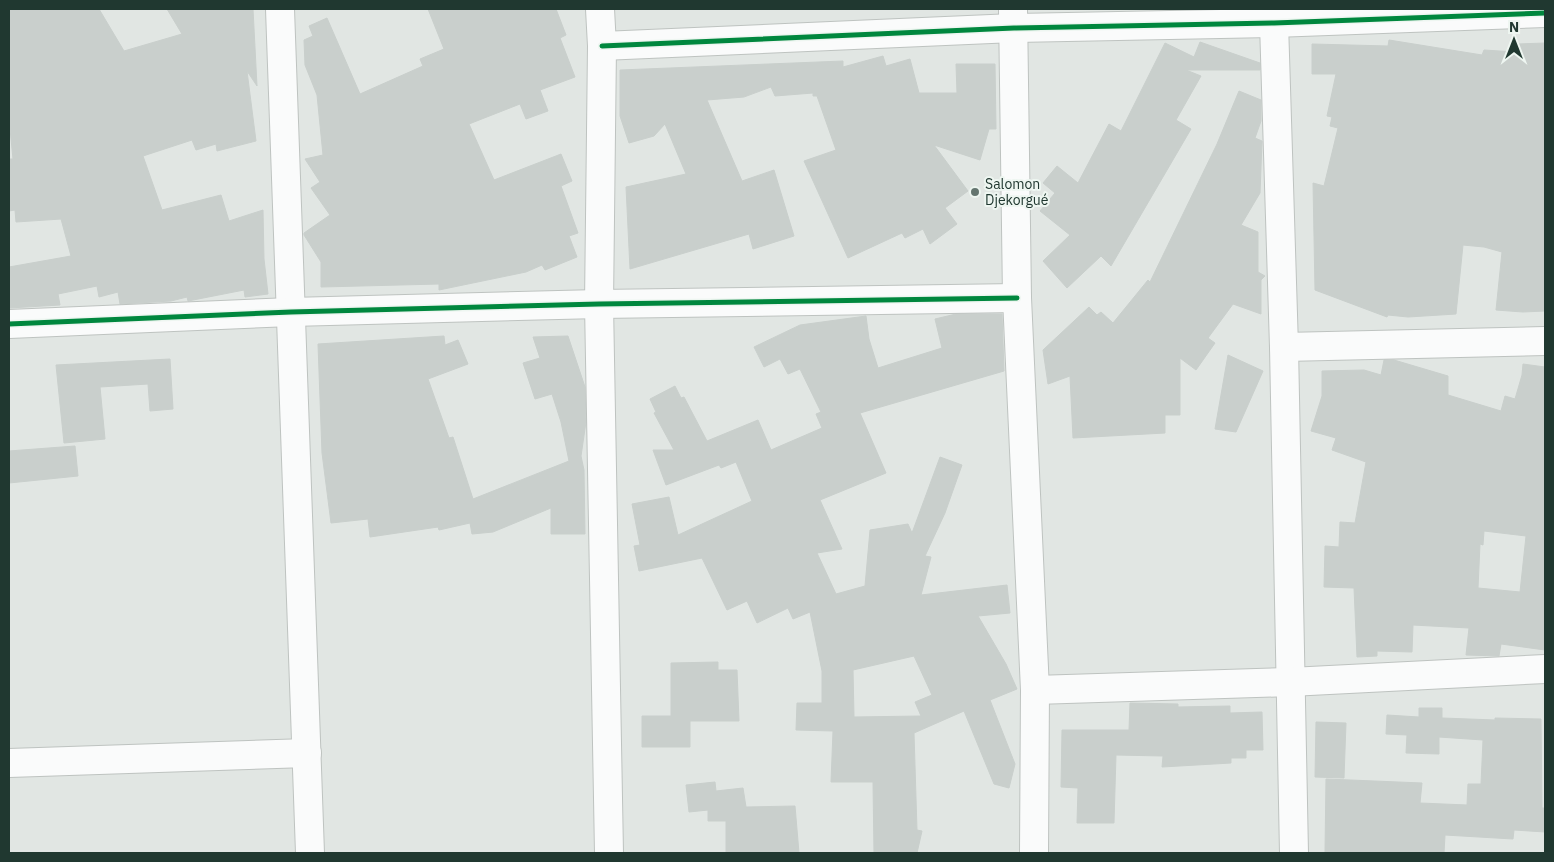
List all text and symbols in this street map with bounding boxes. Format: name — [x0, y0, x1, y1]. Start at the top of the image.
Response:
north arrow — [1489, 15, 1539, 65]
text: N — [1509, 18, 1519, 36]
place label: Salomon Djekorgué — [985, 175, 1049, 209]
marker: Salomon Djekorgué — [969, 186, 981, 198]

